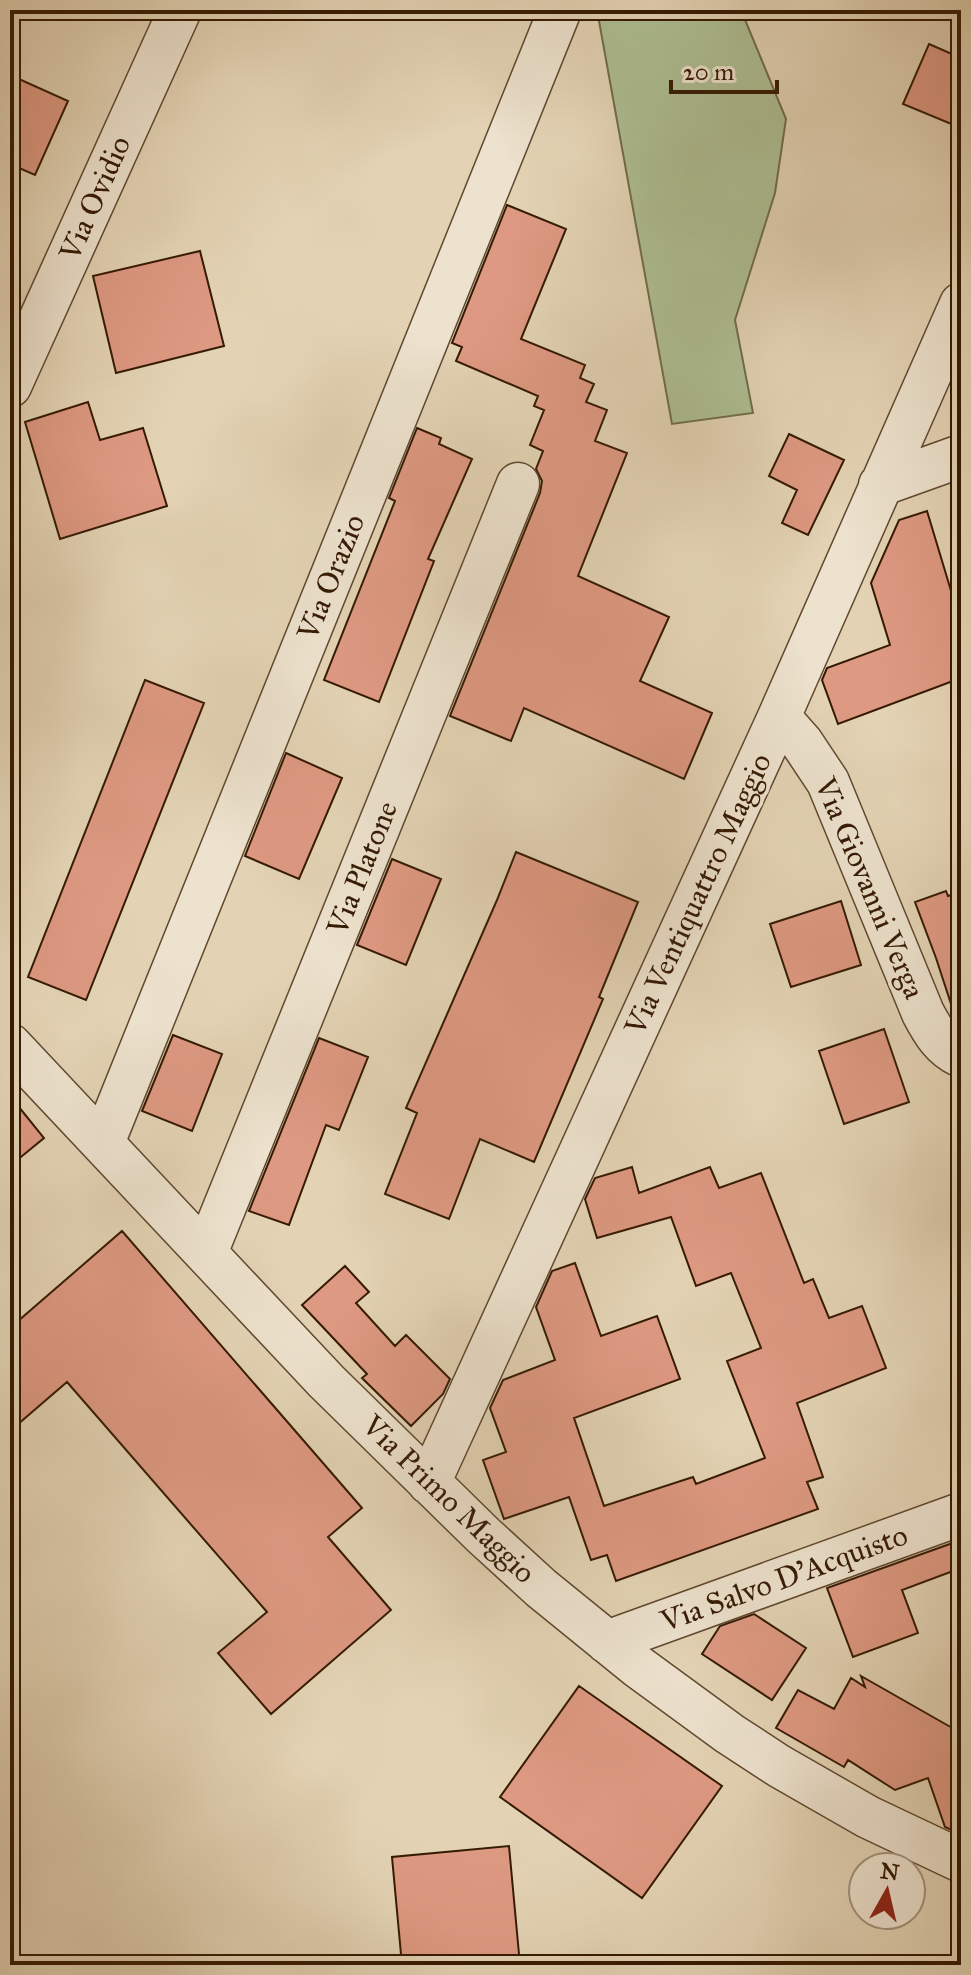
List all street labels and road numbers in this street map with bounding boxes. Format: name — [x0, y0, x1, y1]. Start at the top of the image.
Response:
street label: Via Ovidio — [51, 130, 138, 267]
street label: Via Orazio — [289, 509, 372, 646]
street label: Via Ventiquattro Maggio — [617, 748, 779, 1041]
street label: Via Giovanni Verga — [807, 771, 933, 1004]
street label: Via Platone — [319, 796, 405, 941]
street label: Via Primo Maggio — [354, 1407, 543, 1591]
street label: Via Salvo D'Acquisto — [655, 1517, 912, 1640]

